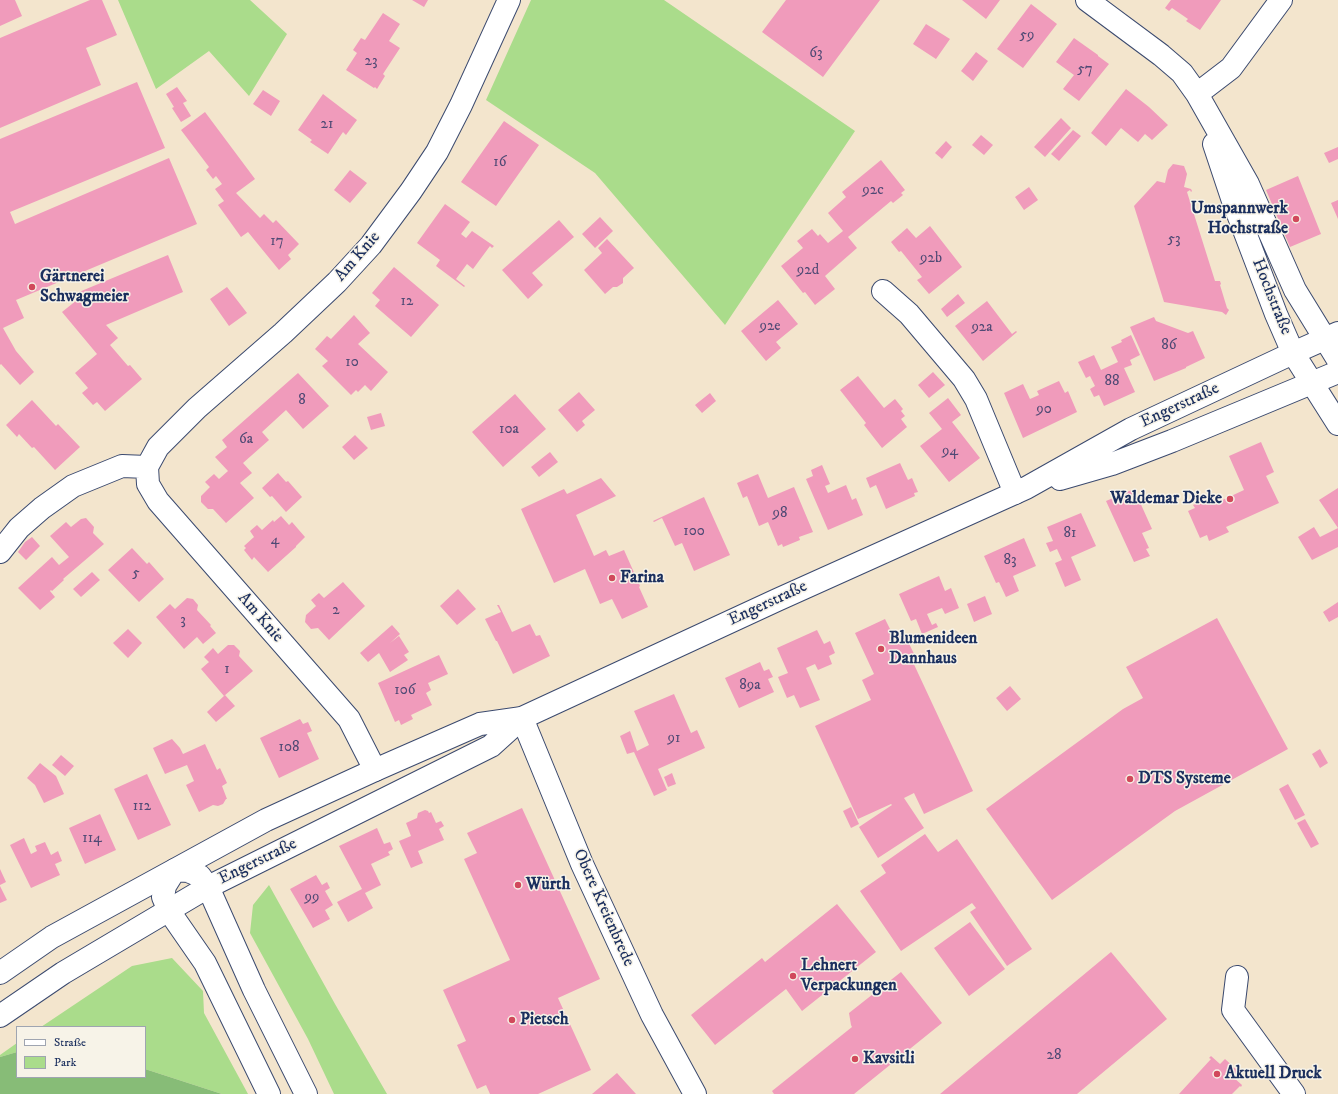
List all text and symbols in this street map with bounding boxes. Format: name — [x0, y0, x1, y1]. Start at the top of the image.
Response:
house number: 59 — [1020, 27, 1034, 45]
house number: 63 — [809, 45, 823, 63]
house number: 23 — [365, 53, 377, 71]
house number: 57 — [1077, 61, 1093, 79]
house number: 21 — [321, 116, 333, 134]
house number: 16 — [493, 154, 507, 172]
house number: 92c — [862, 182, 884, 200]
place label: Umspannwerk Hochstraße — [1191, 199, 1288, 239]
marker: Umspannwerk Hochstraße — [1291, 214, 1301, 224]
street label: Am Knie — [331, 228, 385, 286]
house number: 53 — [1167, 231, 1181, 249]
house number: 17 — [270, 233, 284, 251]
house number: 92b — [920, 250, 942, 268]
street label: Hochstraße — [1246, 256, 1296, 338]
house number: 92d — [797, 262, 819, 280]
place label: Gärtnerei Schwagmeier — [40, 267, 129, 307]
marker: Gärtnerei Schwagmeier — [27, 282, 37, 292]
house number: 12 — [401, 293, 413, 311]
house number: 92e — [759, 318, 781, 336]
house number: 92a — [971, 319, 993, 337]
house number: 86 — [1161, 337, 1177, 355]
house number: 10 — [345, 354, 359, 372]
house number: 88 — [1104, 373, 1120, 391]
street label: Engerstraße — [1137, 379, 1223, 433]
house number: 8 — [298, 392, 306, 410]
house number: 90 — [1036, 401, 1052, 419]
house number: 10a — [499, 421, 519, 439]
house number: 6a — [239, 431, 253, 449]
house number: 94 — [942, 443, 958, 461]
place label: Waldemar Dieke — [1110, 489, 1222, 509]
marker: Waldemar Dieke — [1225, 494, 1235, 504]
house number: 98 — [773, 505, 787, 523]
house number: 100 — [683, 523, 705, 541]
house number: 81 — [1063, 525, 1077, 543]
house number: 4 — [271, 532, 279, 550]
house number: 83 — [1003, 552, 1017, 570]
house number: 5 — [132, 565, 140, 583]
place label: Farina — [620, 568, 664, 588]
marker: Farina — [607, 573, 617, 583]
street label: Engerstraße — [725, 577, 811, 631]
street label: Am Knie — [233, 589, 287, 647]
house number: 2 — [332, 602, 340, 620]
house number: 3 — [180, 612, 186, 630]
place label: Blumenideen Dannhaus — [889, 629, 977, 669]
marker: Blumenideen Dannhaus — [876, 644, 886, 654]
house number: 1 — [224, 661, 230, 679]
house number: 89a — [739, 677, 761, 695]
house number: 106 — [394, 682, 416, 700]
house number: 91 — [668, 730, 680, 748]
house number: 108 — [278, 739, 300, 757]
place label: DTS Systeme — [1138, 769, 1231, 789]
marker: DTS Systeme — [1125, 774, 1135, 784]
house number: 112 — [133, 798, 151, 816]
house number: 114 — [82, 830, 102, 848]
street label: Engerstraße — [216, 834, 300, 890]
street label: Obere Kreienbrede — [568, 846, 638, 970]
place label: Würth — [526, 875, 570, 895]
marker: Würth — [513, 880, 523, 890]
house number: 99 — [305, 889, 319, 907]
place label: Lehnert Verpackungen — [801, 956, 897, 996]
marker: Lehnert Verpackungen — [788, 971, 798, 981]
place label: Pietsch — [520, 1010, 569, 1030]
marker: Pietsch — [507, 1015, 517, 1025]
legend — [16, 1026, 146, 1078]
text: Straße — [54, 1035, 86, 1050]
house number: 28 — [1047, 1047, 1061, 1065]
place label: Kavsitli — [863, 1049, 915, 1069]
marker: Kavsitli — [850, 1054, 860, 1064]
text: Park — [54, 1055, 76, 1070]
place label: Aktuell Druck — [1225, 1064, 1322, 1084]
marker: Aktuell Druck — [1212, 1069, 1222, 1079]

